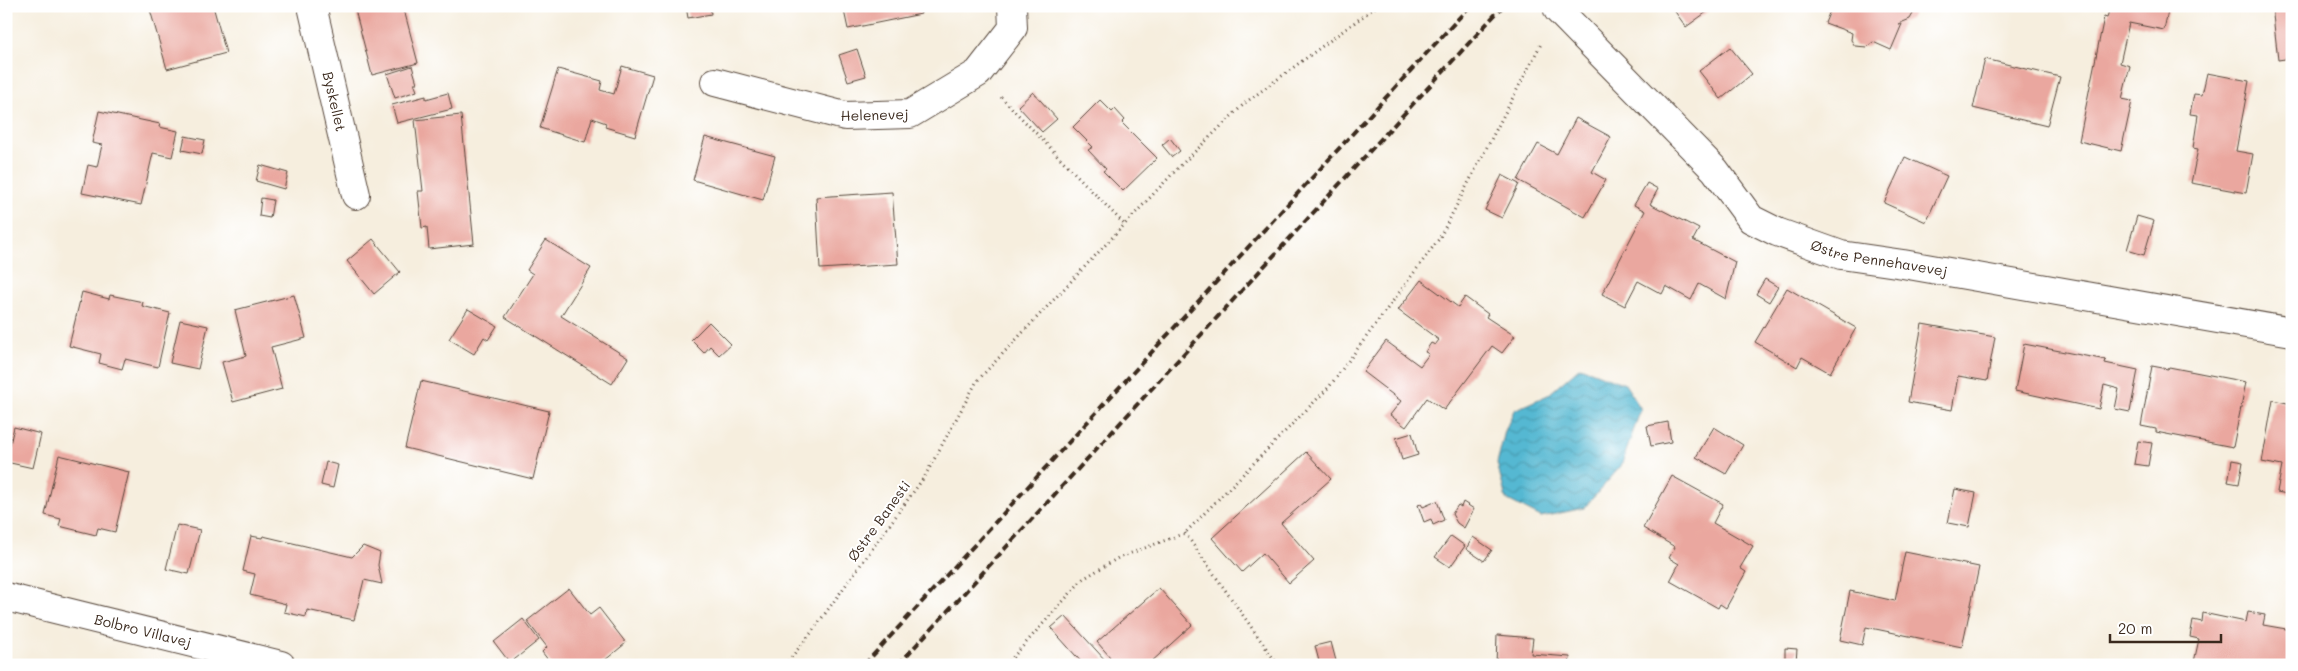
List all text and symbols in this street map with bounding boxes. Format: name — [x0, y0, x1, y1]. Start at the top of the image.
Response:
street label: Byskellet — [319, 70, 351, 133]
street label: Helenevej — [840, 104, 909, 125]
street label: Østre Pennehavevej — [1808, 235, 1949, 281]
street label: Østre Banesti — [843, 477, 914, 565]
street label: Bolbro Villavej — [93, 609, 193, 651]
scale bar — [2110, 611, 2222, 643]
text: 20 m — [2118, 618, 2152, 638]

